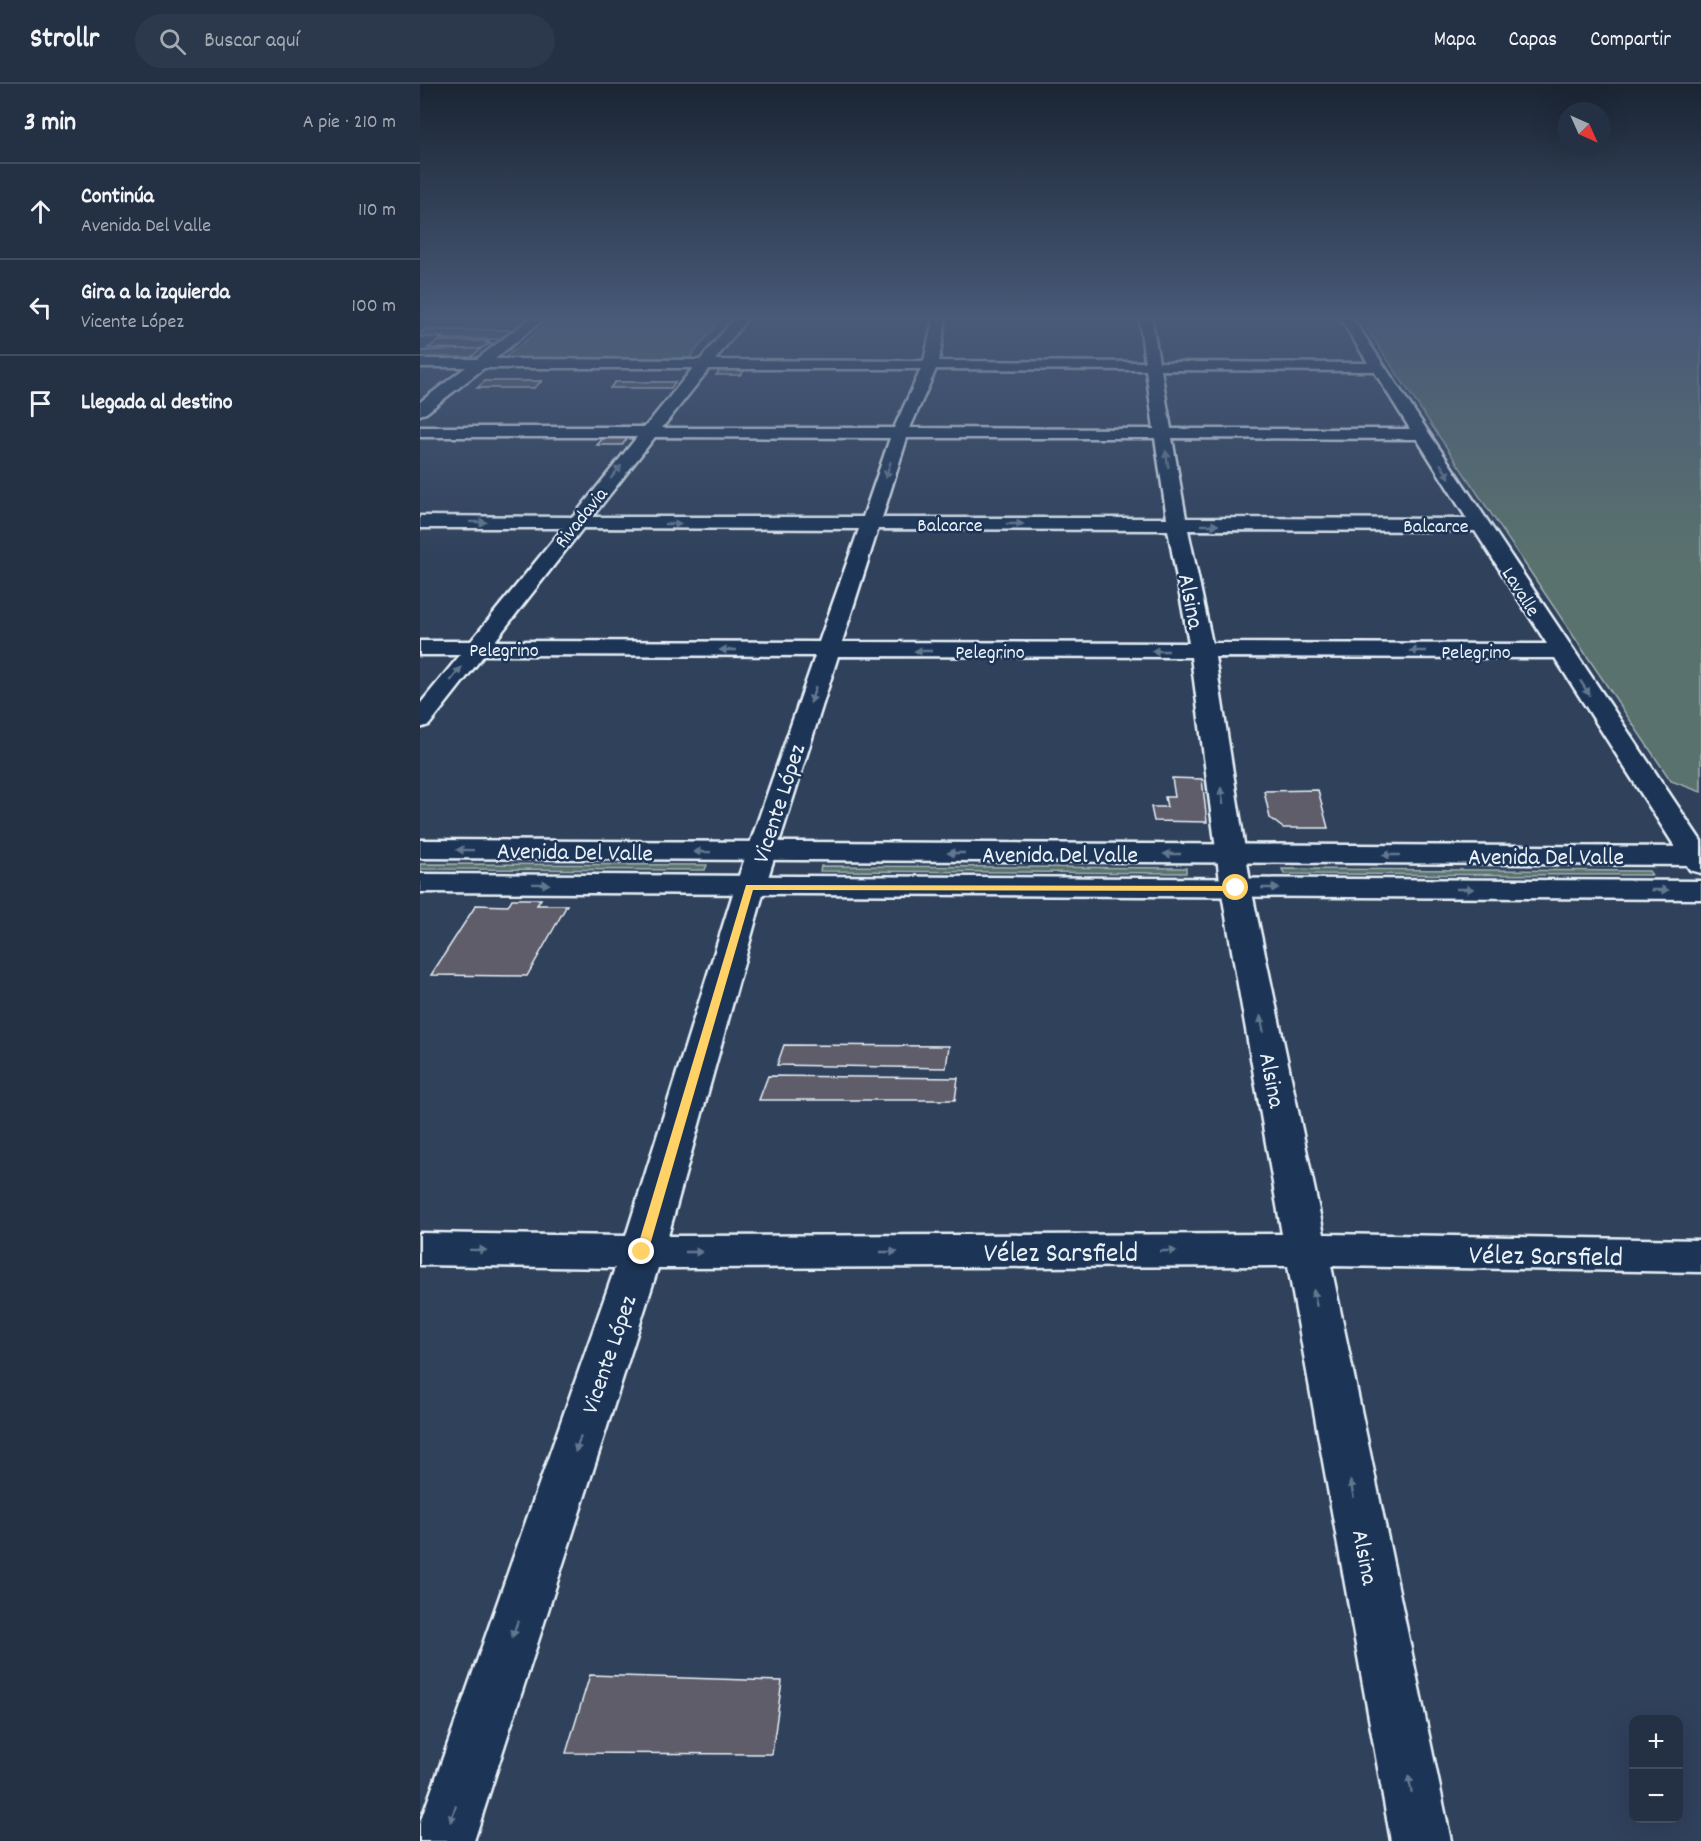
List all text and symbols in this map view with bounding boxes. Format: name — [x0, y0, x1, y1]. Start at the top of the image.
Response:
search box — [135, 14, 555, 68]
text: Strollr — [30, 21, 99, 61]
icon: search — [156, 25, 189, 58]
text: Buscar aquí — [204, 26, 299, 57]
text: Mapa — [1434, 26, 1476, 56]
text: Capas — [1509, 26, 1557, 56]
text: Compartir — [1590, 26, 1671, 56]
north arrow — [1557, 102, 1611, 156]
text: 3 min — [24, 105, 76, 142]
text: A pie · 210 m — [303, 109, 396, 137]
text: Continúa — [81, 182, 154, 213]
icon: ahead — [24, 195, 57, 228]
text: 110 m — [358, 197, 396, 225]
text: Avenida Del Valle — [81, 213, 211, 241]
text: Gira a la izquierda — [81, 278, 230, 309]
icon: left — [24, 291, 57, 324]
text: 100 m — [352, 293, 396, 321]
text: Vicente López — [81, 309, 184, 337]
icon: arrive — [24, 387, 57, 420]
text: Llegada al destino — [81, 388, 233, 419]
one-way arrow — [1162, 449, 1171, 468]
one-way arrow — [883, 461, 892, 479]
one-way arrow — [1440, 462, 1451, 479]
one-way arrow — [610, 464, 623, 480]
street label: Rivadavia — [549, 482, 616, 555]
street label: Balcarce — [917, 513, 983, 541]
street label: Balcarce — [1403, 514, 1469, 542]
one-way arrow — [469, 518, 488, 527]
one-way arrow — [664, 519, 683, 529]
one-way arrow — [1006, 519, 1025, 529]
one-way arrow — [1201, 520, 1220, 530]
street label: Lavalle — [1493, 562, 1546, 623]
street label: Alsina — [1167, 571, 1211, 633]
street label: Pelegrino — [469, 638, 539, 666]
street label: Pelegrino — [955, 640, 1025, 668]
street label: Pelegrino — [1441, 640, 1511, 668]
one-way arrow — [718, 645, 737, 655]
one-way arrow — [913, 646, 932, 656]
one-way arrow — [1150, 646, 1169, 656]
one-way arrow — [1408, 646, 1427, 656]
one-way arrow — [450, 667, 462, 682]
one-way arrow — [1579, 680, 1590, 696]
one-way arrow — [808, 686, 818, 704]
street label: Vicente López — [746, 740, 816, 868]
one-way arrow — [1218, 787, 1227, 806]
street label: Avenida Del Valle — [497, 836, 653, 872]
street label: Avenida Del Valle — [982, 840, 1138, 874]
street label: Avenida Del Valle — [1468, 842, 1624, 876]
one-way arrow — [456, 845, 475, 854]
one-way arrow — [693, 847, 712, 857]
one-way arrow — [947, 848, 966, 858]
one-way arrow — [1163, 849, 1182, 859]
one-way arrow — [1381, 850, 1400, 860]
route start — [1222, 874, 1248, 900]
one-way arrow — [532, 880, 551, 889]
one-way arrow — [1261, 884, 1280, 893]
one-way arrow — [1456, 884, 1475, 894]
one-way arrow — [1651, 885, 1670, 895]
one-way arrow — [1257, 1014, 1266, 1033]
street label: Alsina — [1248, 1050, 1292, 1112]
street label: Vélez Sarsfield — [984, 1236, 1138, 1276]
route end — [628, 1238, 654, 1264]
street label: Vélez Sarsfield — [1468, 1238, 1623, 1280]
one-way arrow — [469, 1245, 488, 1255]
one-way arrow — [1159, 1246, 1178, 1256]
one-way arrow — [685, 1247, 704, 1257]
one-way arrow — [880, 1247, 899, 1257]
one-way arrow — [1310, 1288, 1319, 1307]
street label: Vicente López — [575, 1291, 647, 1419]
one-way arrow — [572, 1435, 582, 1453]
one-way arrow — [1347, 1480, 1357, 1498]
street label: Alsina — [1341, 1527, 1385, 1589]
one-way arrow — [510, 1620, 520, 1638]
map controls — [1629, 1715, 1683, 1823]
button: + — [1629, 1715, 1683, 1769]
button: − — [1629, 1769, 1683, 1823]
one-way arrow — [1405, 1774, 1414, 1793]
one-way arrow — [448, 1805, 457, 1823]

